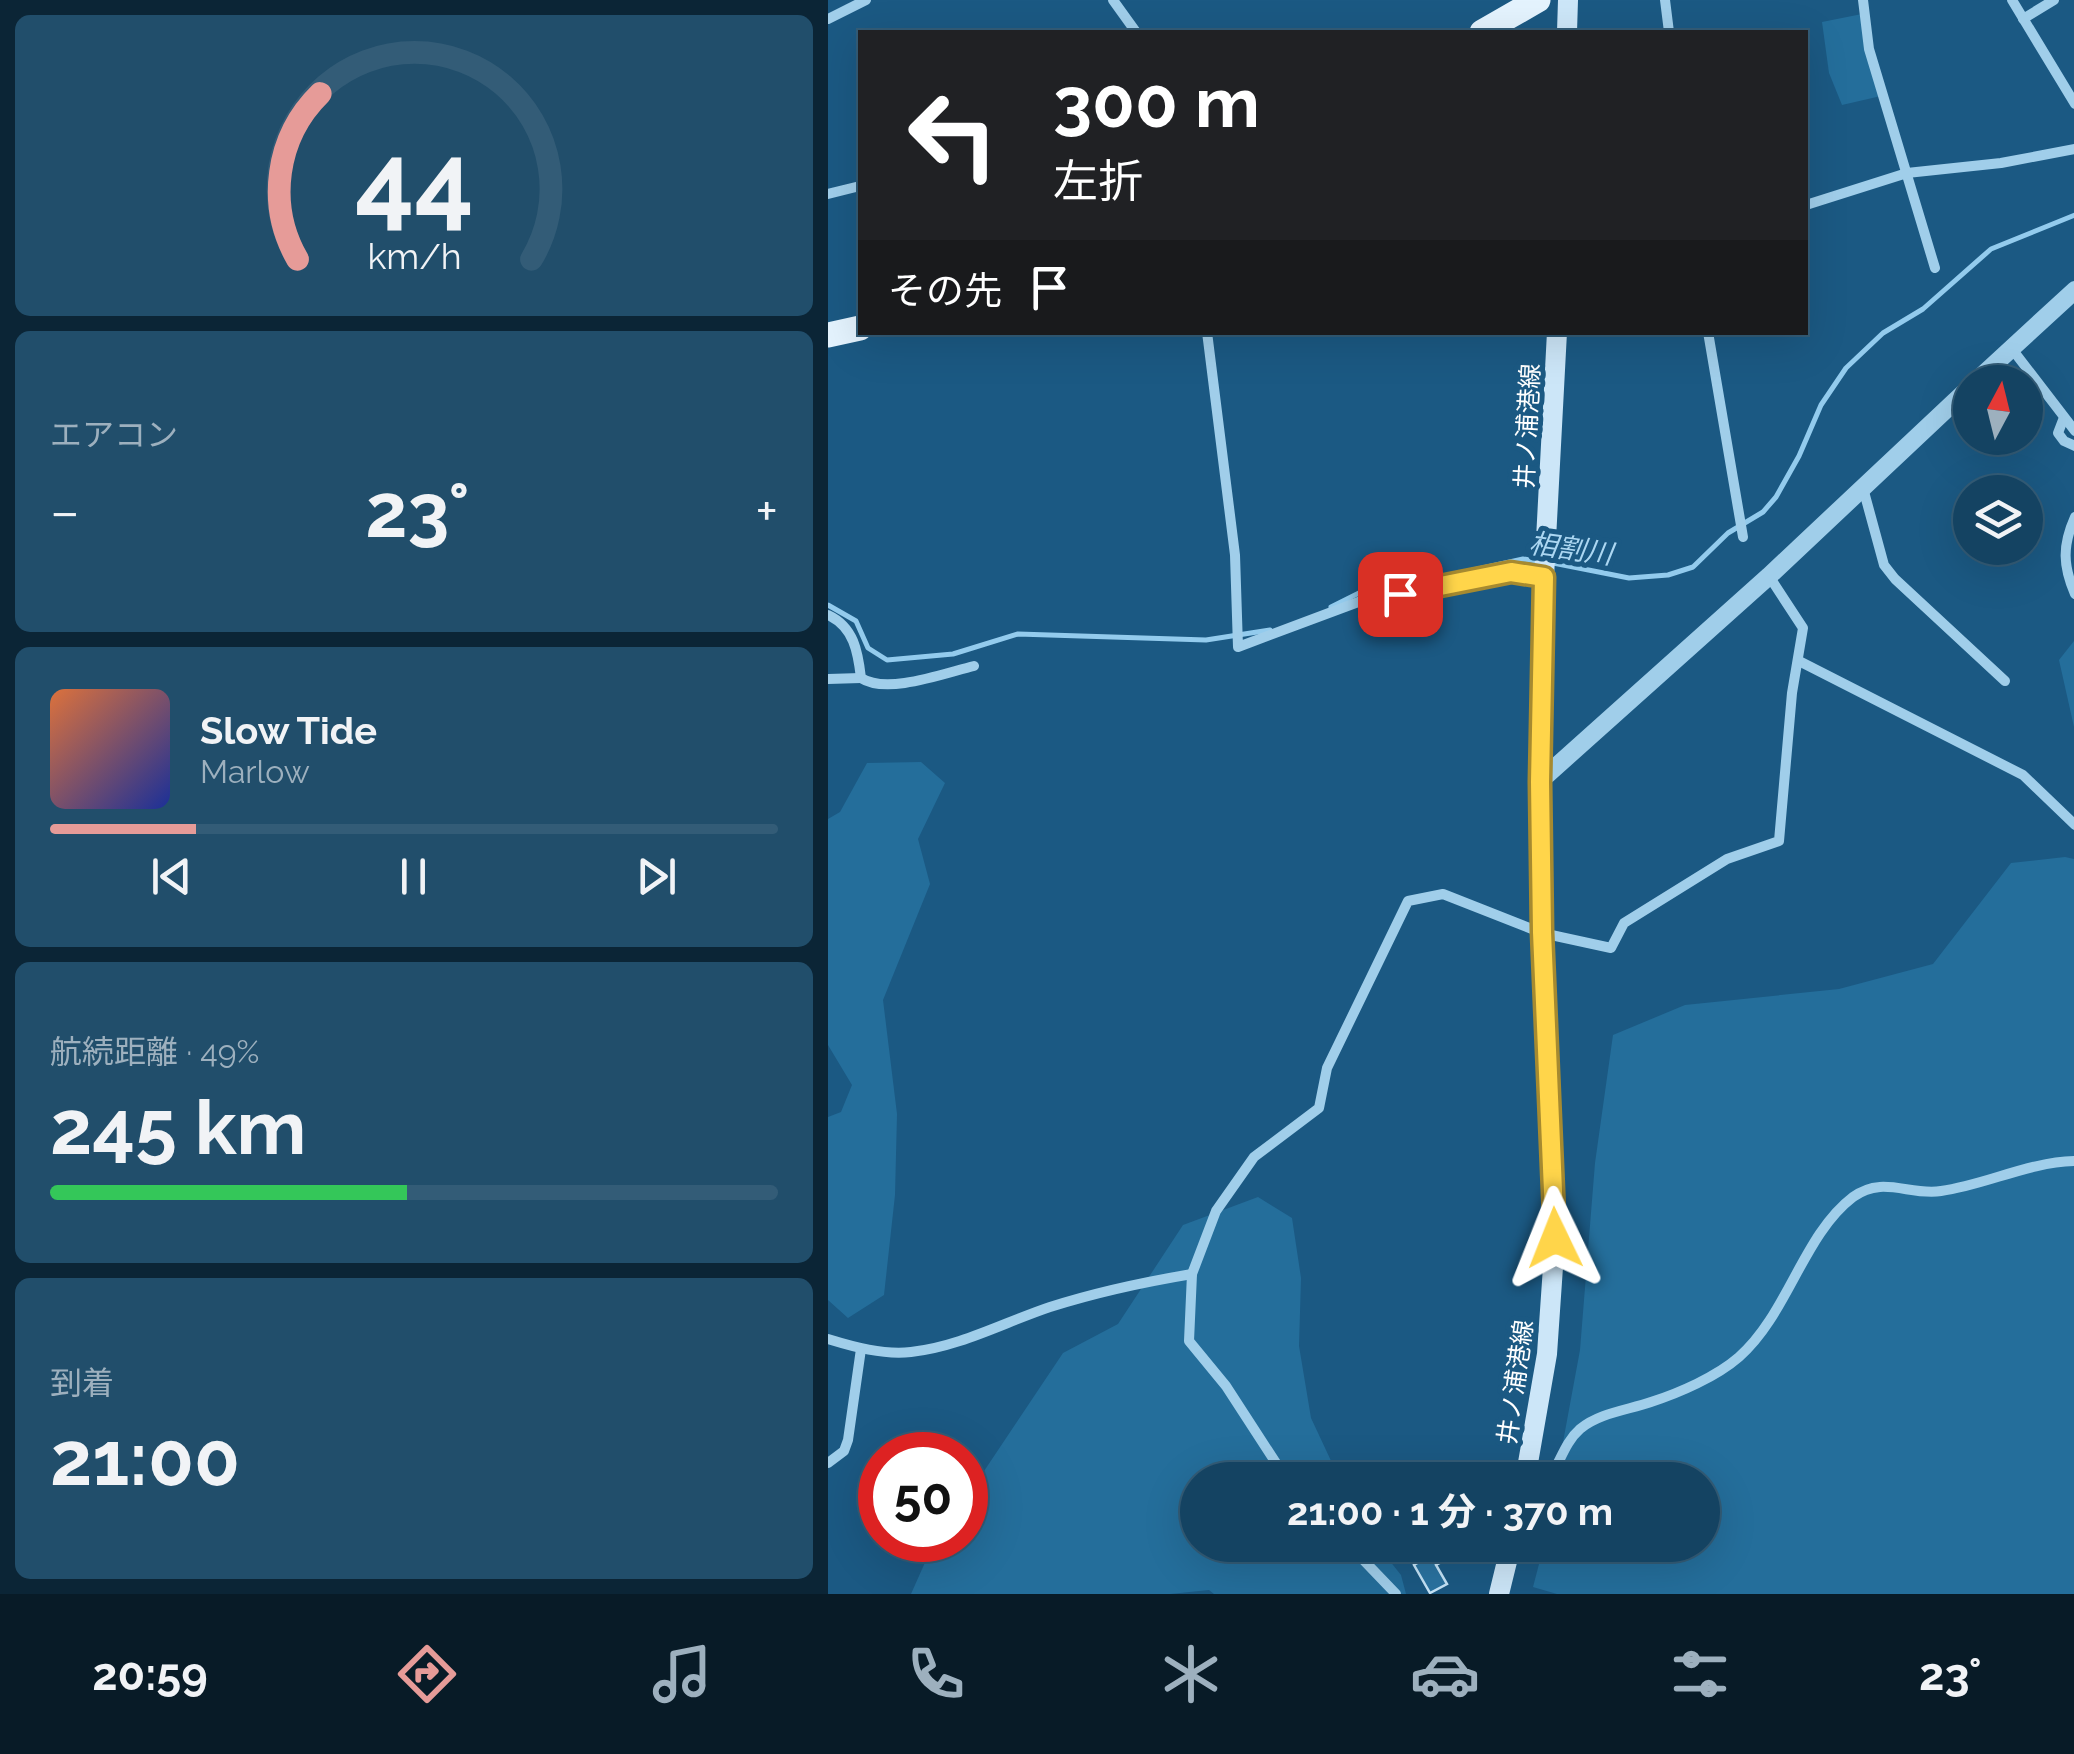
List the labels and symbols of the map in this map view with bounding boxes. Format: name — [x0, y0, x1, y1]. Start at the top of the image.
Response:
street label: 井ノ浦港線 — [1509, 363, 1545, 489]
north arrow — [1953, 365, 2043, 455]
water label: 相割川 — [1527, 527, 1618, 572]
pin — [1358, 552, 1443, 637]
position arrow — [1503, 1186, 1607, 1290]
street label: 井ノ浦港線 — [1491, 1318, 1539, 1446]
speed limit sign: 50 — [858, 1432, 988, 1562]

